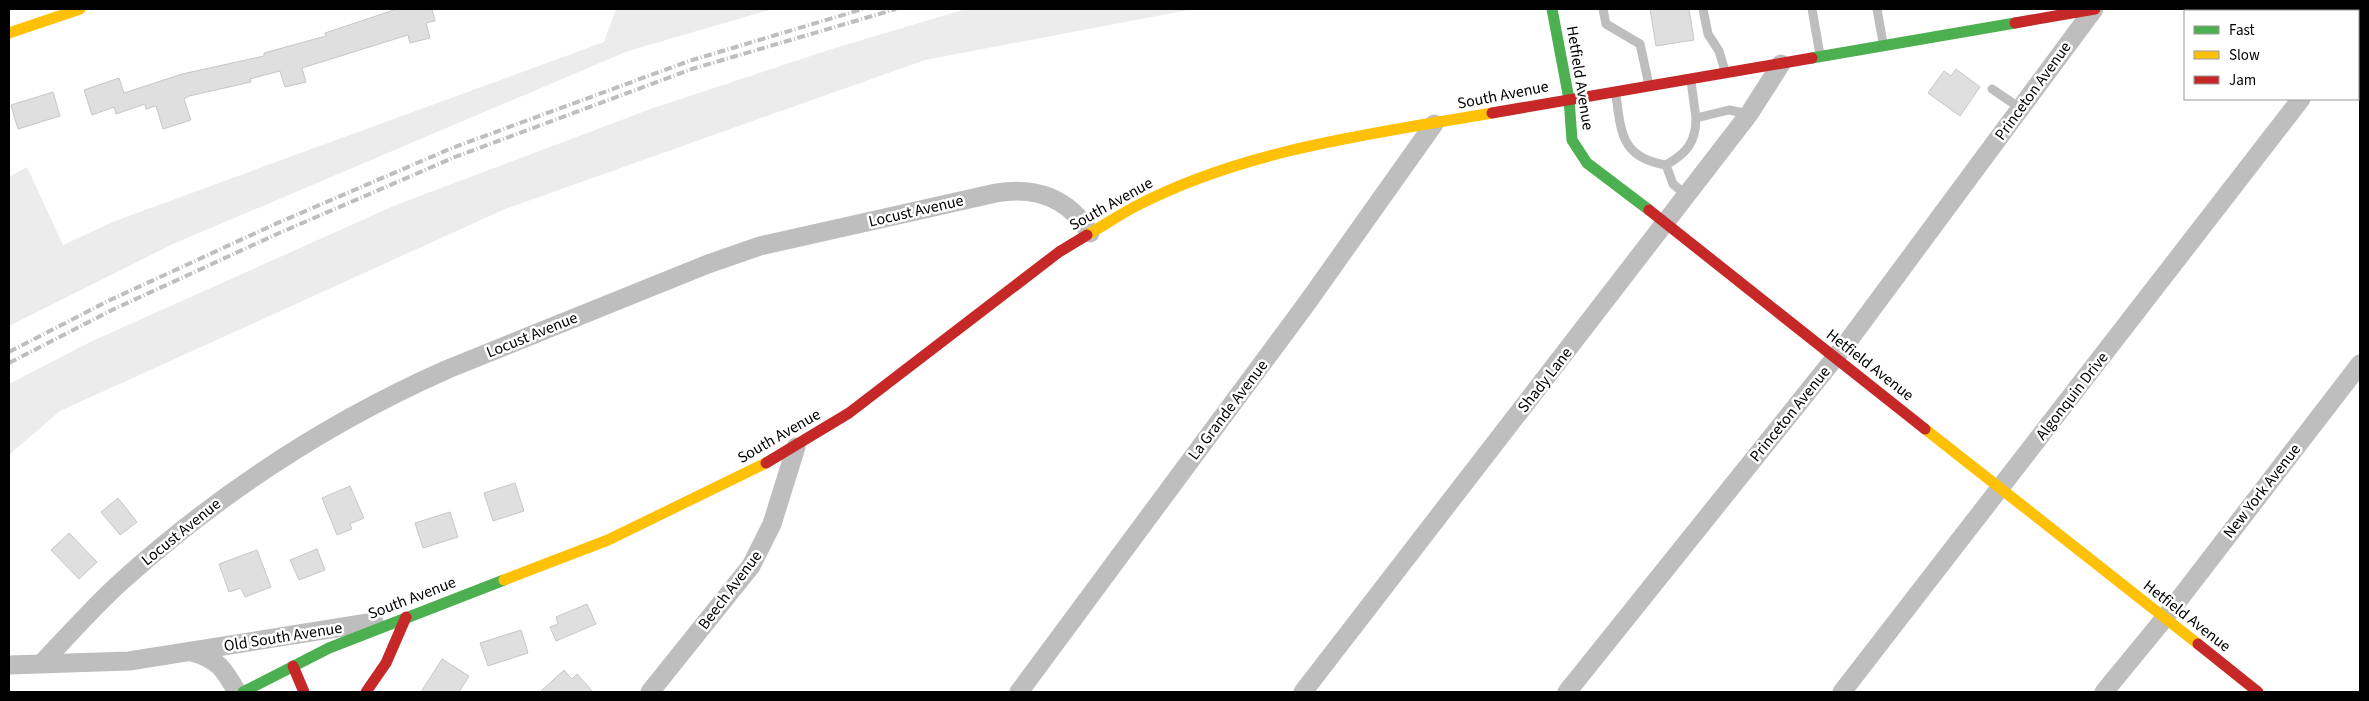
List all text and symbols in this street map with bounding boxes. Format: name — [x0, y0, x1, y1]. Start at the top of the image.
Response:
legend — [2184, 10, 2359, 100]
text: Fast — [2229, 20, 2255, 41]
street label: Hetfield Avenue — [1561, 24, 1599, 132]
street label: Princeton Avenue — [1990, 37, 2076, 145]
text: Slow — [2229, 45, 2260, 66]
text: Jam — [2229, 70, 2256, 91]
street label: South Avenue — [1455, 75, 1551, 115]
street label: South Avenue — [1065, 172, 1157, 236]
street label: Locust Avenue — [866, 189, 966, 233]
street label: Locust Avenue — [483, 307, 581, 363]
street label: Hetfield Avenue — [1822, 324, 1918, 406]
street label: Shady Lane — [1513, 343, 1578, 417]
street label: Algonquin Drive — [2031, 347, 2113, 445]
street label: La Grande Avenue — [1183, 355, 1273, 465]
street label: Princeton Avenue — [1745, 362, 1835, 466]
street label: South Avenue — [733, 403, 825, 469]
street label: New York Avenue — [2218, 439, 2306, 543]
street label: Locust Avenue — [137, 493, 225, 571]
street label: Beech Avenue — [693, 546, 767, 634]
street label: South Avenue — [365, 571, 459, 625]
street label: Hetfield Avenue — [2139, 575, 2235, 657]
street label: Old South Avenue — [222, 617, 344, 657]

